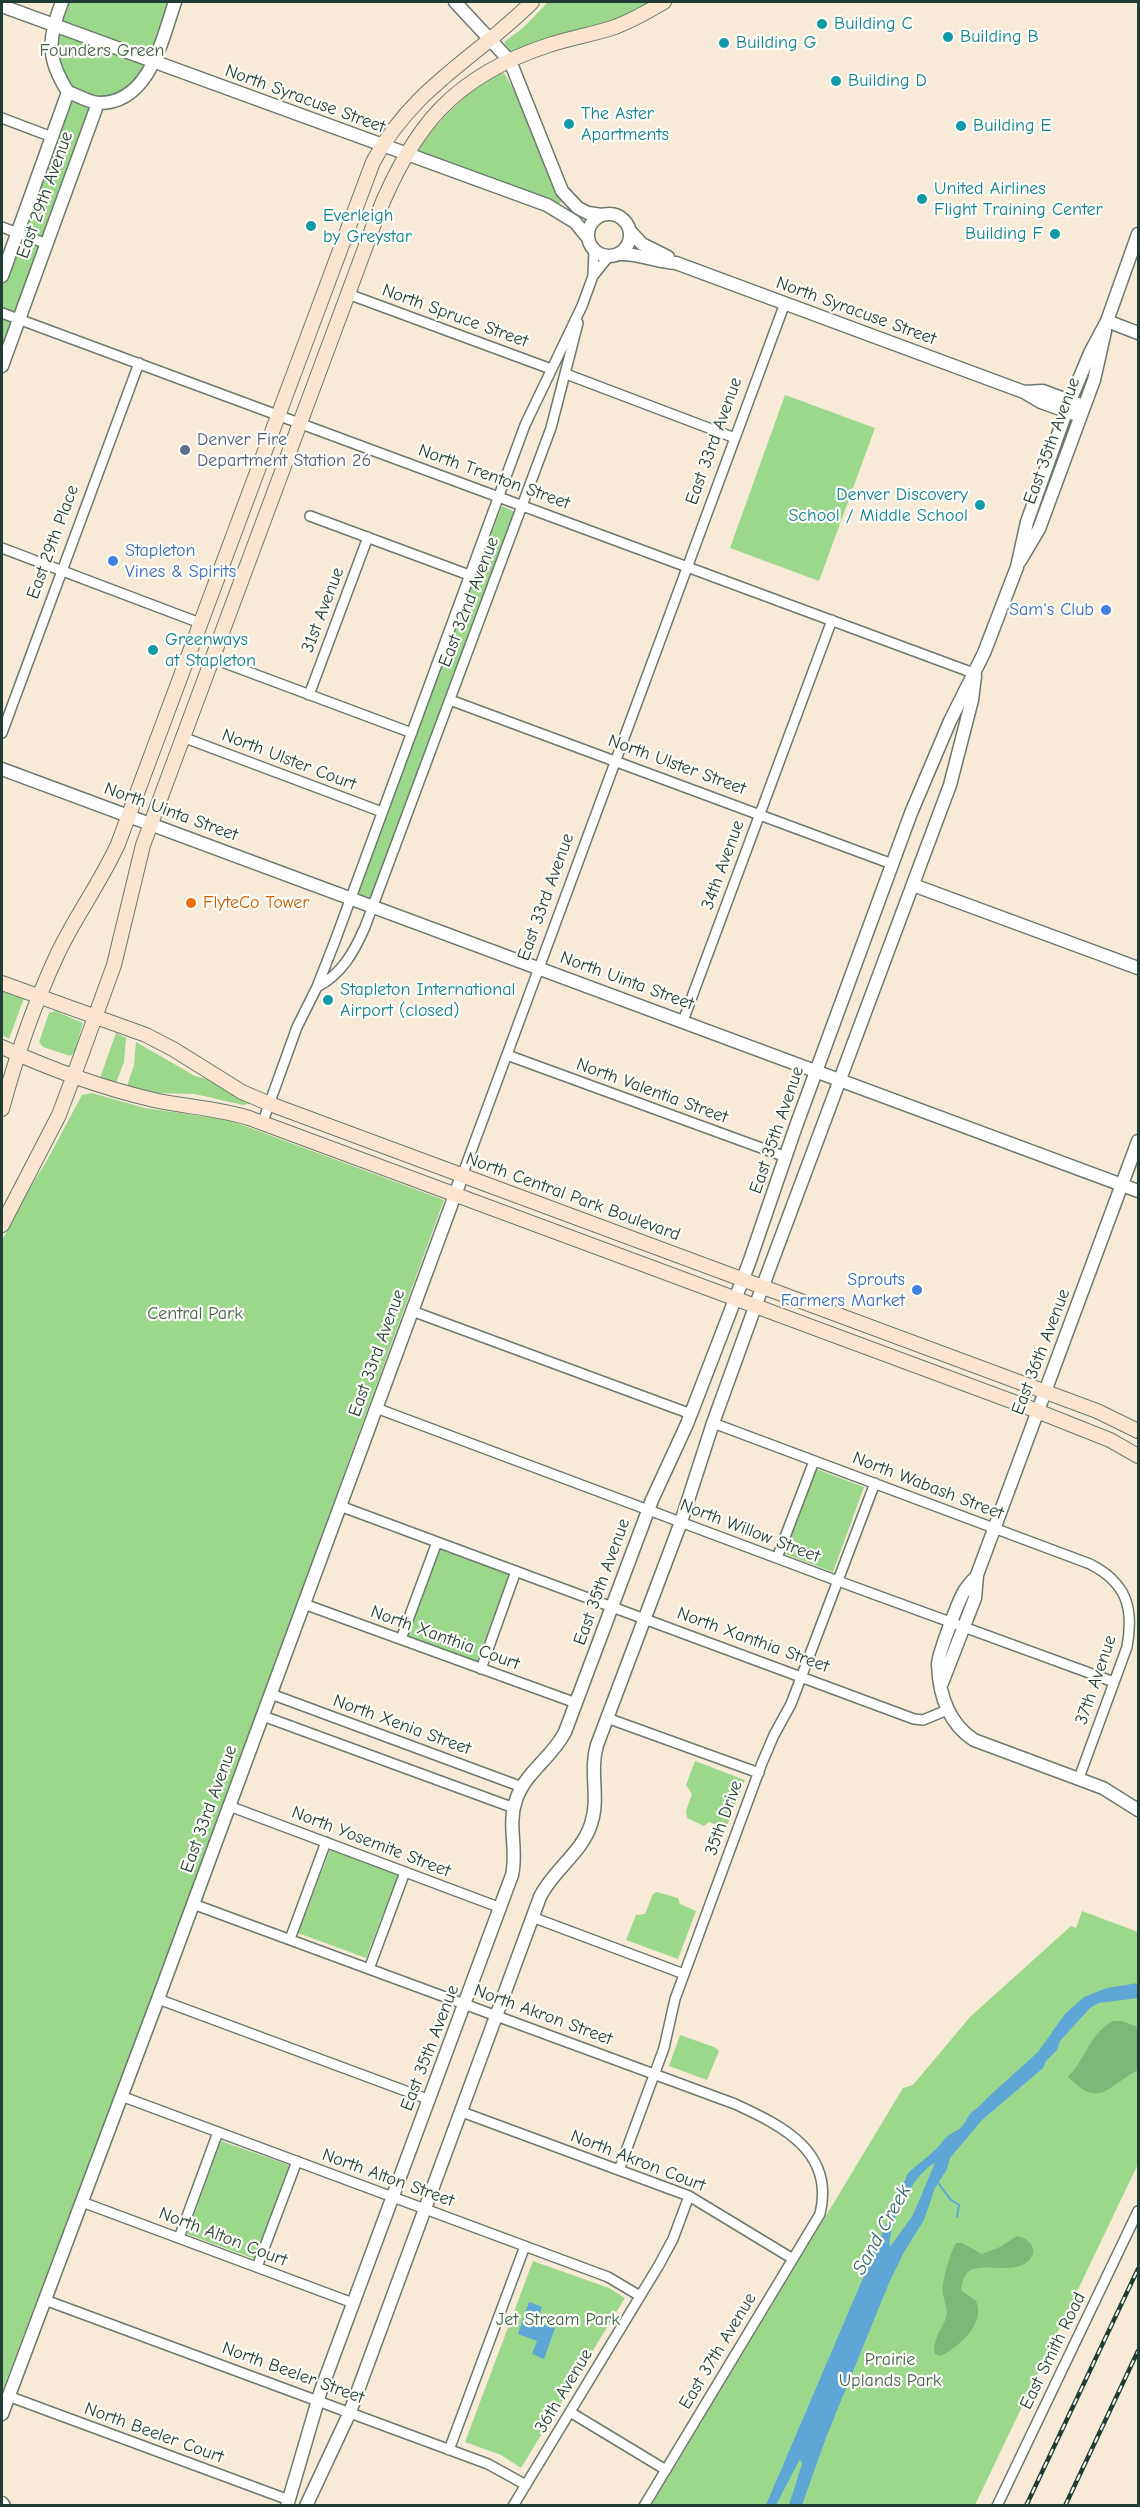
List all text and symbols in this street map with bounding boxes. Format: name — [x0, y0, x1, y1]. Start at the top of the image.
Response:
place label: Building C — [834, 13, 913, 35]
marker: Building C — [815, 17, 829, 31]
place label: Building B — [960, 26, 1039, 48]
marker: Building B — [941, 30, 955, 44]
place label: Building G — [736, 32, 816, 54]
marker: Building G — [717, 36, 731, 50]
park label: Founders Green — [40, 40, 164, 62]
street label: North Syracuse Street — [222, 60, 388, 138]
place label: Building D — [848, 70, 927, 92]
marker: Building D — [829, 74, 843, 88]
place label: The Aster Apartments — [581, 103, 669, 146]
place label: Building E — [973, 115, 1051, 137]
marker: The Aster Apartments — [562, 117, 576, 131]
marker: Building E — [954, 119, 968, 133]
street label: East 29th Avenue — [12, 129, 78, 261]
place label: United Airlines Flight Training Center — [934, 178, 1103, 220]
marker: United Airlines Flight Training Center — [915, 192, 929, 206]
place label: Everleigh by Greystar — [323, 205, 412, 248]
marker: Everleigh by Greystar — [304, 219, 318, 233]
place label: Building F — [965, 223, 1043, 245]
marker: Building F — [1048, 227, 1062, 241]
street label: North Syracuse Street — [773, 272, 939, 350]
street label: North Spruce Street — [379, 280, 531, 352]
street label: East 33rd Avenue — [681, 374, 747, 508]
street label: East 35th Avenue — [1019, 375, 1085, 507]
place label: Denver Fire Department Station 26 — [197, 429, 371, 472]
street label: North Trenton Street — [415, 440, 573, 514]
marker: Denver Fire Department Station 26 — [178, 443, 192, 457]
street label: East 29th Place — [22, 482, 84, 602]
place label: Denver Discovery School / Middle School — [788, 484, 968, 526]
marker: Denver Discovery School / Middle School — [973, 498, 987, 512]
street label: East 32nd Avenue — [434, 534, 504, 670]
place label: Stapleton Vines & Spirits — [125, 540, 236, 582]
marker: Stapleton Vines & Spirits — [106, 554, 120, 568]
street label: 31st Avenue — [297, 564, 349, 656]
place label: Sam's Club — [1009, 599, 1094, 621]
marker: Sam's Club — [1099, 603, 1113, 617]
place label: Greenways at Stapleton — [165, 629, 256, 672]
marker: Greenways at Stapleton — [146, 643, 160, 657]
street label: North Ulster Court — [219, 724, 359, 796]
street label: North Ulster Street — [605, 730, 749, 800]
street label: North Uinta Street — [101, 778, 241, 846]
street label: 34th Avenue — [697, 817, 749, 913]
street label: East 33rd Avenue — [513, 830, 579, 964]
place label: FlyteCo Tower — [203, 892, 309, 914]
marker: FlyteCo Tower — [184, 896, 198, 910]
street label: North Uinta Street — [557, 947, 697, 1015]
place label: Stapleton International Airport (closed) — [340, 979, 515, 1022]
marker: Stapleton International Airport (closed) — [321, 993, 335, 1007]
street label: North Valentia Street — [573, 1054, 731, 1128]
street label: East 35th Avenue — [745, 1063, 809, 1197]
street label: North Central Park Boulevard — [463, 1148, 683, 1246]
place label: Sprouts Farmers Market — [781, 1269, 905, 1312]
marker: Sprouts Farmers Market — [910, 1283, 924, 1297]
street label: East 33rd Avenue — [344, 1286, 410, 1420]
street label: East 36th Avenue — [1007, 1286, 1075, 1418]
park label: Central Park — [147, 1303, 243, 1325]
street label: North Wabash Street — [849, 1447, 1007, 1525]
street label: North Willow Street — [677, 1494, 823, 1568]
street label: East 35th Avenue — [569, 1516, 635, 1648]
street label: North Xanthia Court — [367, 1601, 523, 1675]
street label: North Xanthia Street — [674, 1602, 832, 1678]
street label: 37th Avenue — [1071, 1632, 1121, 1728]
street label: North Xenia Street — [330, 1690, 474, 1760]
street label: East 33rd Avenue — [176, 1742, 242, 1876]
street label: 35th Drive — [700, 1777, 748, 1859]
street label: North Yosemite Street — [288, 1802, 454, 1882]
street label: North Akron Street — [471, 1980, 615, 2050]
street label: East 35th Avenue — [396, 1982, 464, 2114]
street label: North Akron Court — [567, 2125, 709, 2197]
street label: North Alton Street — [319, 2144, 457, 2212]
water label: Sand Creek — [847, 2181, 917, 2279]
street label: North Alton Court — [156, 2203, 290, 2271]
street label: East 37th Avenue — [675, 2289, 761, 2413]
street label: East Smith Road — [1015, 2289, 1091, 2413]
park label: Jet Stream Park — [496, 2309, 620, 2331]
street label: North Beeler Street — [219, 2337, 367, 2409]
street label: 36th Avenue — [530, 2345, 598, 2437]
park label: Prairie Uplands Park — [839, 2349, 941, 2392]
street label: North Beeler Court — [81, 2398, 227, 2468]

